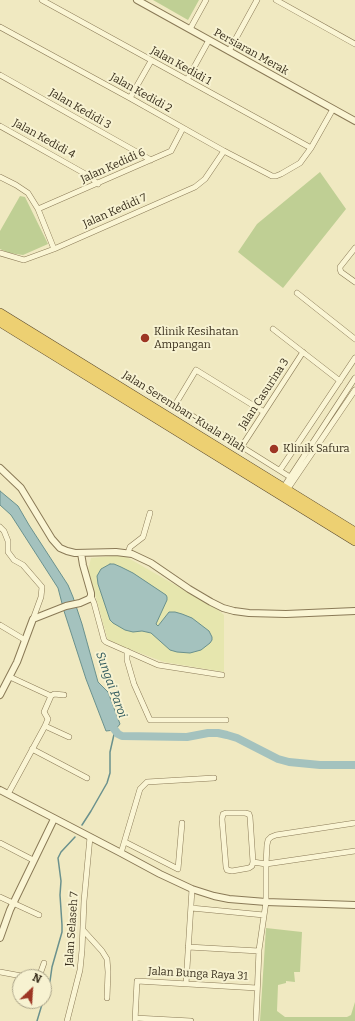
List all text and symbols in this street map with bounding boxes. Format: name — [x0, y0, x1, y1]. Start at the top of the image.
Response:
street label: Persiaran Merak — [211, 26, 291, 78]
street label: Jalan Kedidi 1 — [148, 44, 214, 88]
street label: Jalan Kedidi 2 — [108, 71, 174, 115]
street label: Jalan Kedidi 3 — [47, 86, 113, 132]
street label: Jalan Kedidi 4 — [11, 116, 77, 162]
street label: Jalan Kedidi 6 — [79, 146, 147, 186]
street label: Jalan Kedidi 7 — [81, 191, 149, 231]
place label: Klinik Kesihatan Ampangan — [154, 325, 239, 351]
marker: Klinik Kesihatan Ampangan — [139, 332, 151, 344]
street label: Jalan Casurina 3 — [236, 356, 292, 432]
street label: Jalan Seremban-Kuala Pilah — [120, 369, 248, 455]
place label: Klinik Safura — [283, 442, 349, 456]
marker: Klinik Safura — [268, 443, 280, 455]
water label: Sungai Paroi — [92, 650, 130, 720]
street label: Jalan Selaseh 7 — [63, 891, 81, 967]
street label: Jalan Bunga Raya 31 — [148, 965, 248, 983]
north arrow — [12, 969, 52, 1009]
text: N — [30, 971, 43, 986]

